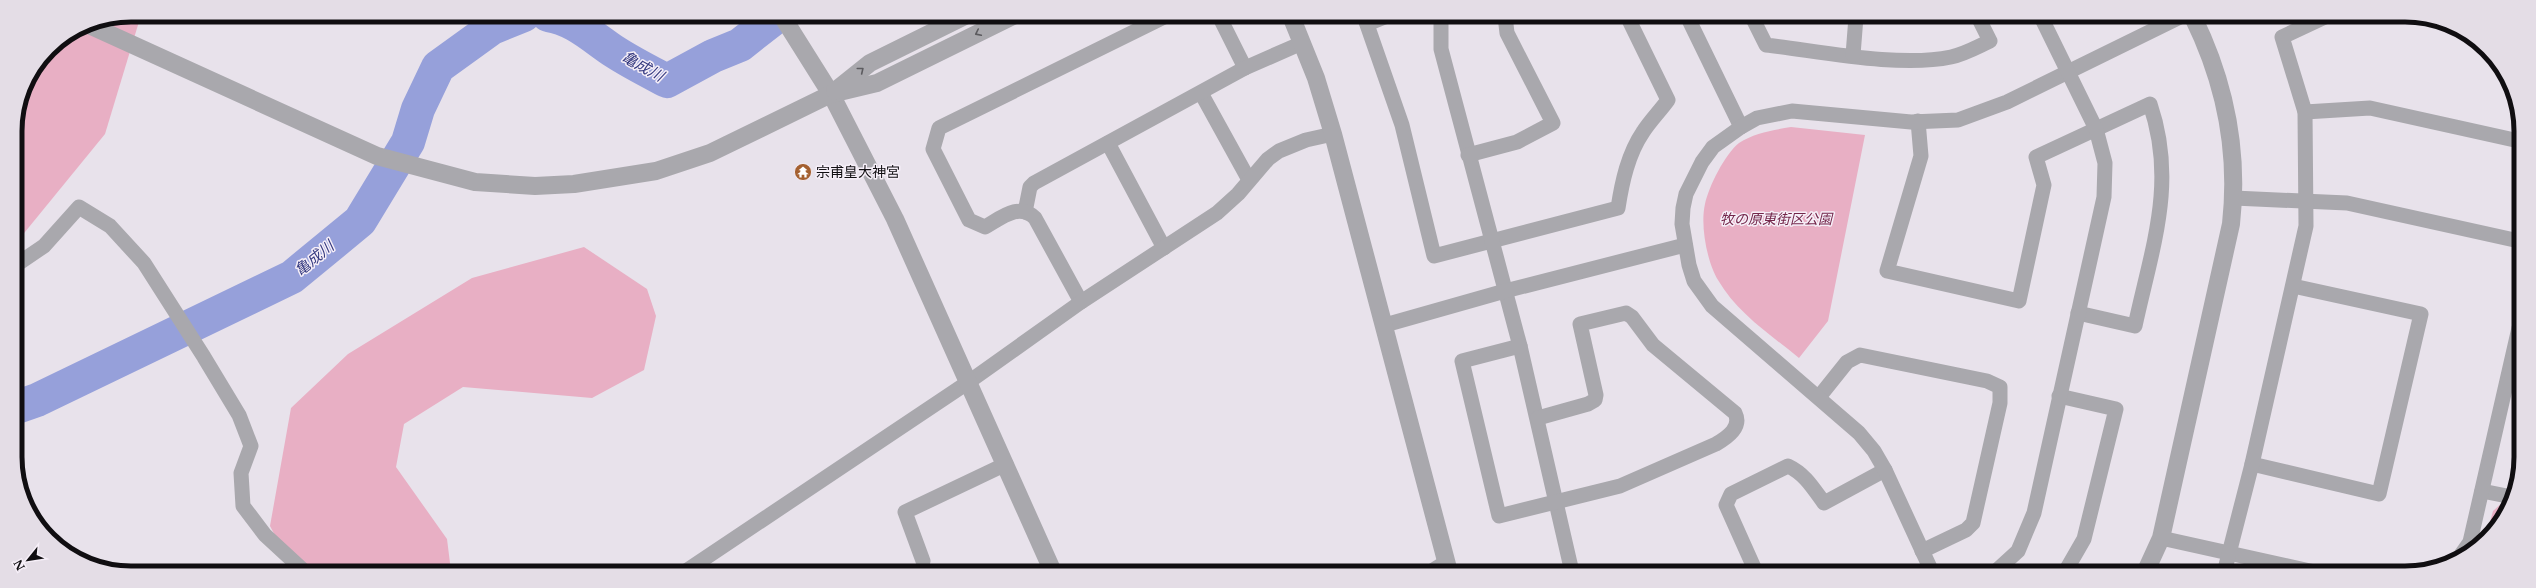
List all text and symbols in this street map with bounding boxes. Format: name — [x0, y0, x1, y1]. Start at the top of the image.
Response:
one-way arrow — [975, 28, 983, 36]
water label: 亀成川 — [619, 47, 669, 86]
one-way arrow — [857, 67, 864, 74]
temple icon: 宗甫皇大神宮 — [793, 162, 813, 182]
place label: 宗甫皇大神宮 — [816, 163, 900, 181]
park label: 牧の原東街区公園 — [1720, 210, 1834, 228]
water label: 亀成川 — [291, 235, 339, 280]
north arrow — [8, 540, 48, 580]
text: N — [10, 556, 28, 573]

